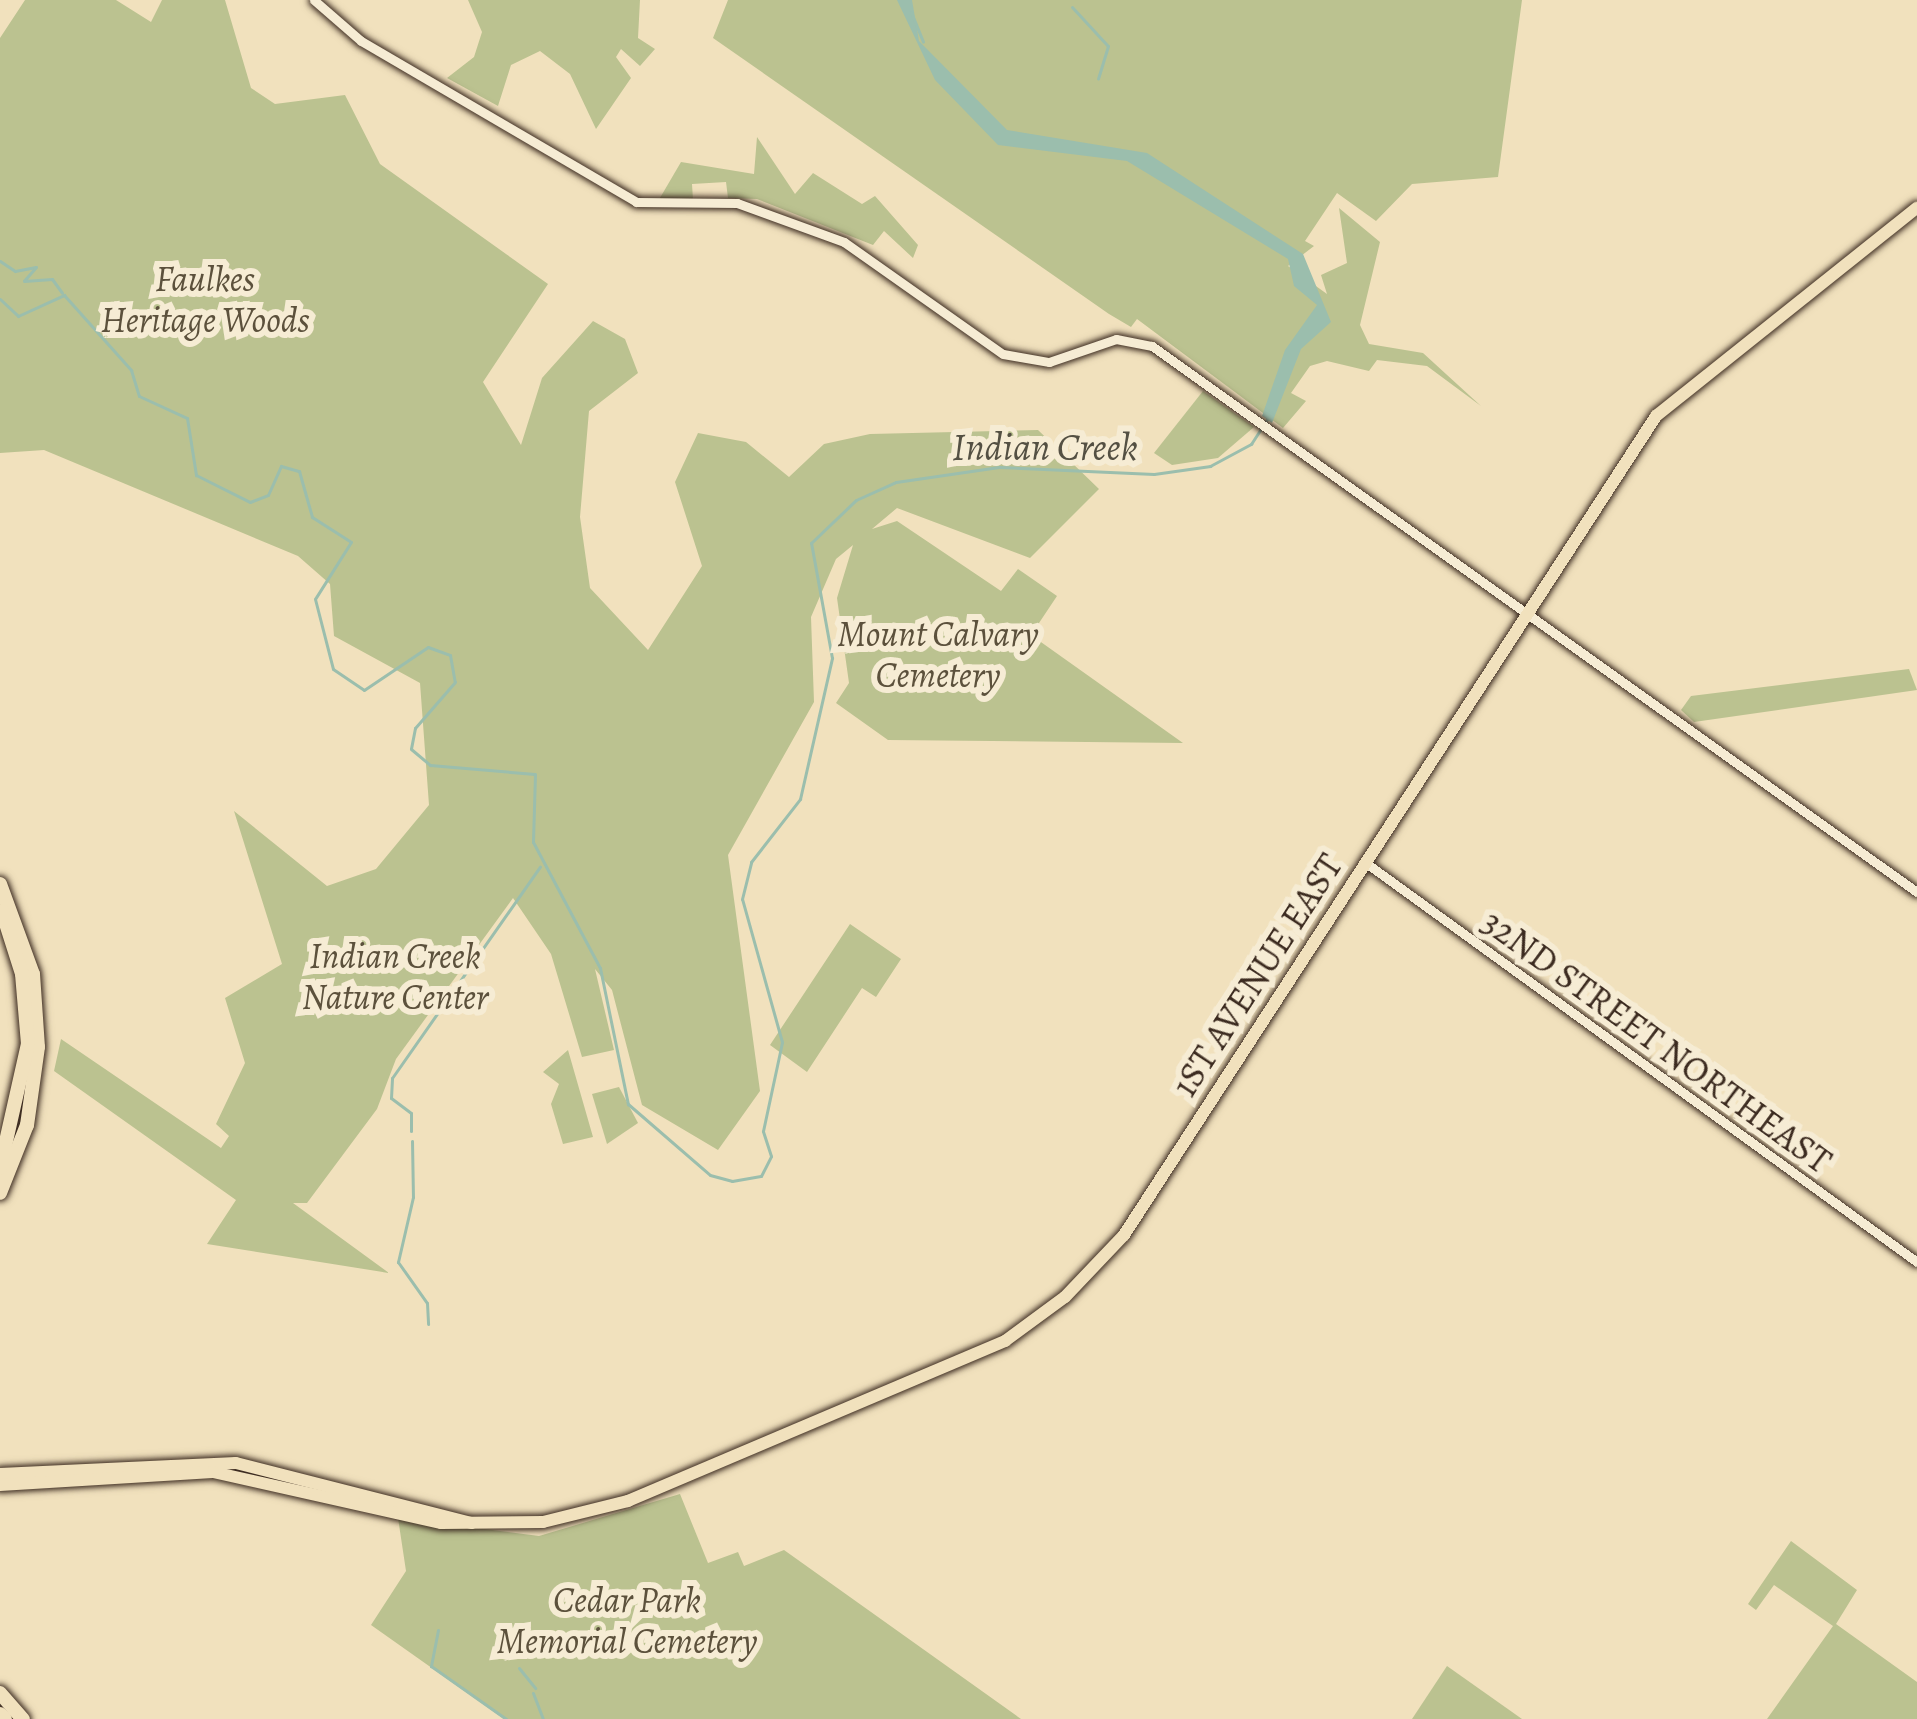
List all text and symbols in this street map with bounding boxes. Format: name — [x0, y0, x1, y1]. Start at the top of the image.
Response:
park label: Faulkes Heritage Woods — [100, 256, 310, 341]
water label: Indian Creek — [952, 424, 1138, 470]
park label: Mount Calvary Cemetery — [837, 611, 1039, 696]
street label: 1ST AVENUE EAST — [1162, 846, 1352, 1104]
street label: 32ND STREET NORTHEAST — [1474, 900, 1840, 1182]
park label: Indian Creek Nature Center — [302, 933, 488, 1018]
park label: Cedar Park Memorial Cemetery — [496, 1577, 758, 1662]

